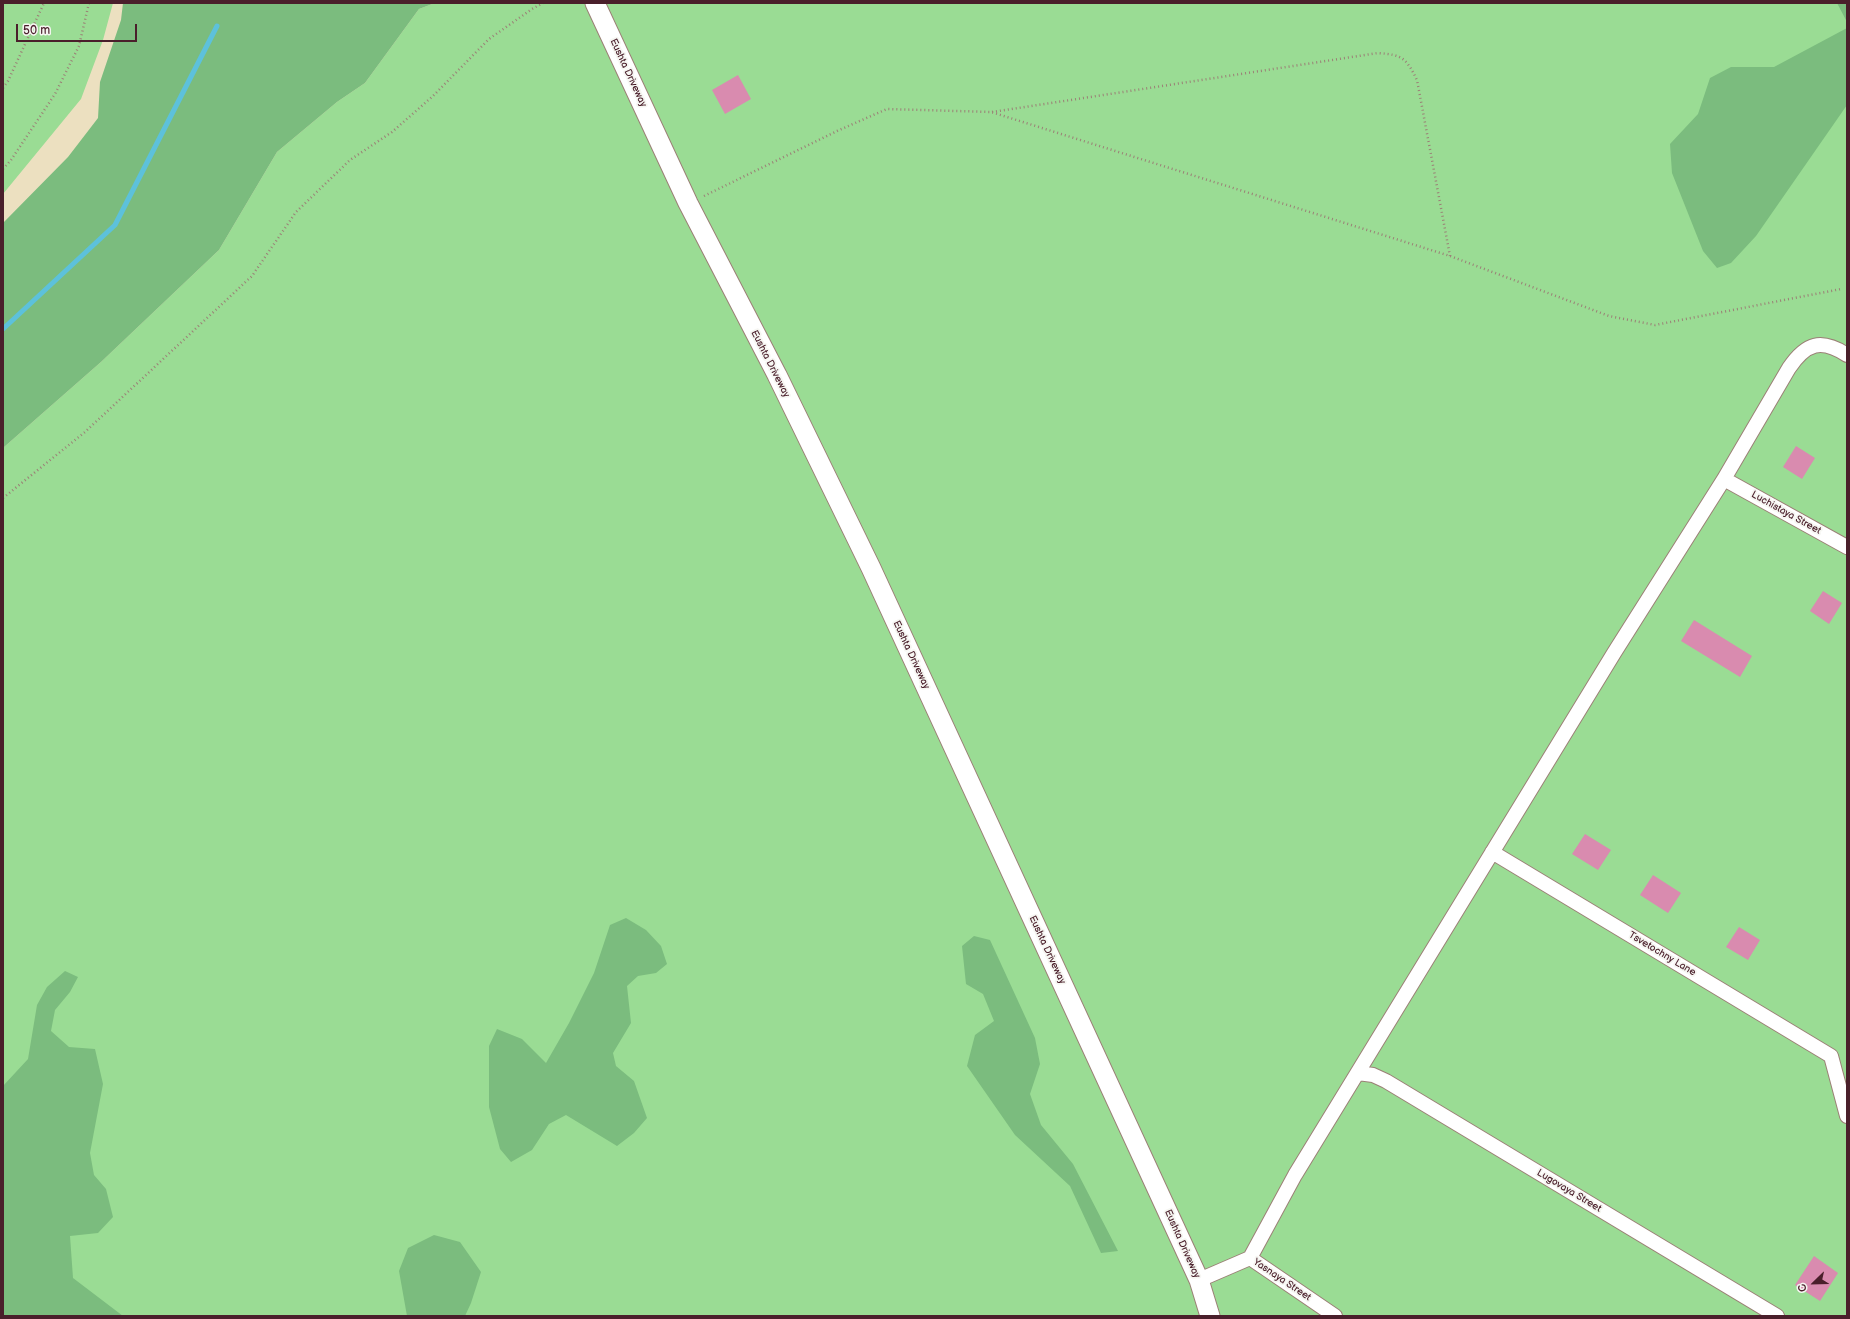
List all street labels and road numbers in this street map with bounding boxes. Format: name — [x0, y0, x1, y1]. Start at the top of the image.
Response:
street label: Eushta Driveway — [607, 37, 649, 109]
street label: Eushta Driveway — [748, 328, 792, 400]
street label: Luchistaya Street — [1749, 489, 1823, 537]
street label: Eushta Driveway — [890, 619, 932, 691]
street label: Eushta Driveway — [1026, 914, 1068, 986]
street label: Tsvetochny Lane — [1626, 929, 1698, 979]
street label: Lugovaya Street — [1535, 1167, 1603, 1215]
street label: Eushta Driveway — [1162, 1208, 1202, 1280]
street label: Yasnaya Street — [1251, 1256, 1313, 1304]

